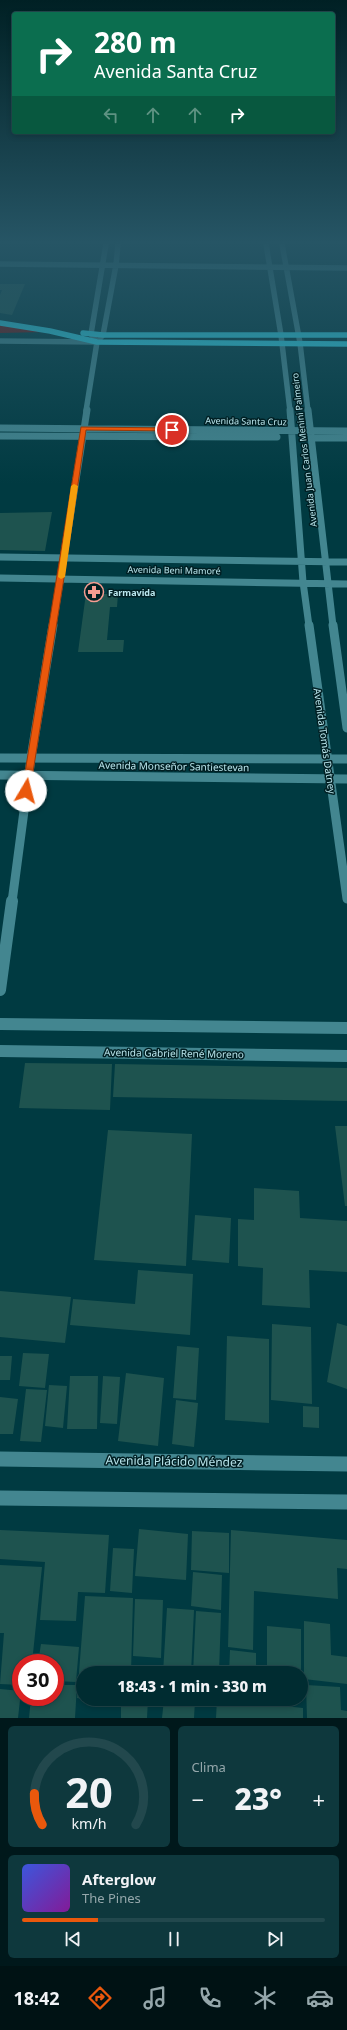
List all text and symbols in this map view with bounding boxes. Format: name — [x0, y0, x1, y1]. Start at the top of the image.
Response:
text: 280 m — [94, 23, 177, 61]
icon: right — [28, 28, 80, 80]
text: Avenida Santa Cruz — [94, 59, 257, 83]
icon: left — [100, 104, 122, 126]
icon: ahead — [142, 104, 164, 126]
icon: ahead — [184, 104, 206, 126]
icon: right — [226, 104, 248, 126]
street label: Avenida Juan Carlos Menini Palmeiro — [288, 372, 320, 528]
pin — [155, 413, 189, 447]
street label: Avenida Santa Cruz — [205, 414, 287, 428]
icon: arrive — [161, 419, 183, 441]
street label: Avenida Beni Mamoré — [127, 563, 221, 577]
pharmacy icon: Farmavida — [83, 581, 105, 603]
place label: Farmavida — [108, 586, 155, 599]
street label: Avenida Tomás Datney — [311, 687, 339, 796]
street label: Avenida Monseñor Santiestevan — [99, 758, 249, 774]
position arrow — [5, 770, 47, 812]
street label: Avenida Gabriel René Moreno — [104, 1045, 244, 1061]
street label: Avenida Plácido Méndez — [106, 1451, 243, 1471]
speed limit sign: 30 — [12, 1654, 64, 1706]
text: 18:43 · 1 min · 330 m — [117, 1676, 267, 1696]
text: Clima — [192, 1758, 226, 1776]
text: 20 — [65, 1763, 113, 1819]
text: 23° — [235, 1778, 282, 1819]
text: − — [192, 1784, 204, 1814]
text: + — [312, 1784, 325, 1814]
text: km/h — [71, 1813, 106, 1832]
text: Afterglow — [82, 1869, 156, 1889]
text: The Pines — [82, 1889, 141, 1907]
icon: previous — [62, 1928, 84, 1950]
icon: pause — [163, 1928, 185, 1950]
icon: next — [264, 1928, 286, 1950]
icon: directions — [86, 1984, 114, 2012]
icon: music — [141, 1984, 169, 2012]
icon: phone — [196, 1984, 224, 2012]
icon: climate — [251, 1984, 279, 2012]
icon: car — [306, 1984, 334, 2012]
text: 18:42 — [13, 1986, 60, 2010]

